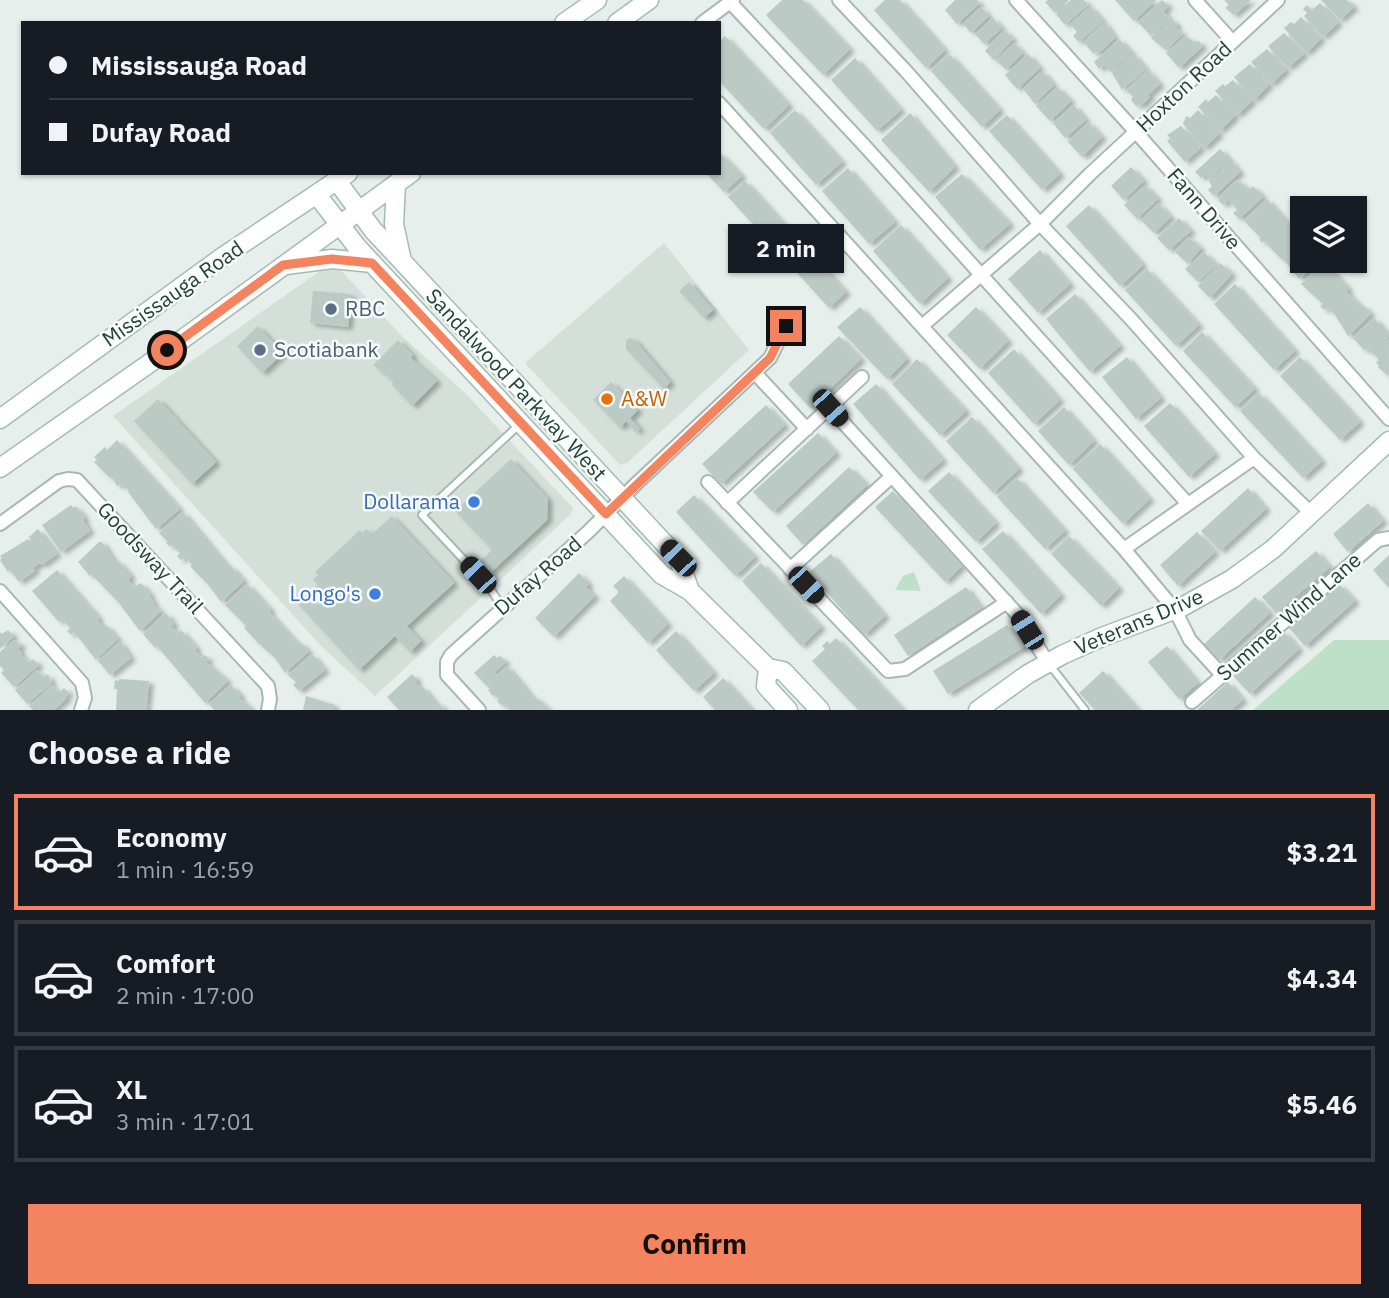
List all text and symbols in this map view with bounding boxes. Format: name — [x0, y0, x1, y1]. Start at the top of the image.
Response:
street label: Hoxton Road — [1129, 35, 1237, 138]
text: Mississauga Road — [91, 48, 307, 82]
text: Dufay Road — [91, 115, 231, 149]
street label: Fann Drive — [1161, 162, 1248, 255]
map controls — [1290, 196, 1367, 273]
button: layers — [1290, 196, 1367, 273]
callout: 2 min — [728, 224, 844, 274]
text: 2 min — [756, 233, 816, 263]
street label: Mississauga Road — [96, 234, 249, 352]
street label: Sandalwood Parkway West — [420, 282, 613, 487]
place label: RBC — [345, 294, 385, 322]
marker: RBC — [323, 301, 339, 317]
route end — [770, 310, 802, 342]
route start — [151, 334, 183, 366]
place label: Scotiabank — [274, 335, 379, 363]
marker: Scotiabank — [252, 342, 268, 358]
place label: A&W — [621, 384, 668, 412]
car — [809, 385, 852, 431]
marker: A&W — [599, 391, 615, 407]
place label: Dollarama — [363, 487, 460, 515]
marker: Dollarama — [466, 494, 482, 510]
street label: Goodsway Trail — [91, 495, 210, 620]
street label: Dufay Road — [488, 529, 587, 621]
car — [656, 536, 701, 580]
street label: Summer Wind Lane — [1210, 546, 1367, 687]
car — [456, 552, 501, 598]
car — [784, 562, 829, 608]
place label: Longo's — [289, 579, 361, 607]
street label: Veterans Drive — [1070, 581, 1207, 661]
marker: Longo's — [367, 586, 383, 602]
car — [1007, 607, 1048, 653]
text: Choose a ride — [28, 731, 231, 773]
text: Economy — [116, 820, 227, 854]
icon: car — [32, 821, 95, 884]
text: $3.21 — [1287, 835, 1357, 869]
text: 1 min · 16:59 — [116, 854, 254, 884]
text: Comfort — [116, 946, 215, 980]
icon: car — [32, 947, 95, 1010]
text: $4.34 — [1287, 961, 1357, 995]
text: 2 min · 17:00 — [116, 980, 254, 1010]
text: XL — [116, 1072, 147, 1106]
icon: car — [32, 1073, 95, 1136]
text: $5.46 — [1287, 1087, 1357, 1121]
text: 3 min · 17:01 — [116, 1106, 254, 1136]
button: Confirm — [28, 1204, 1361, 1284]

